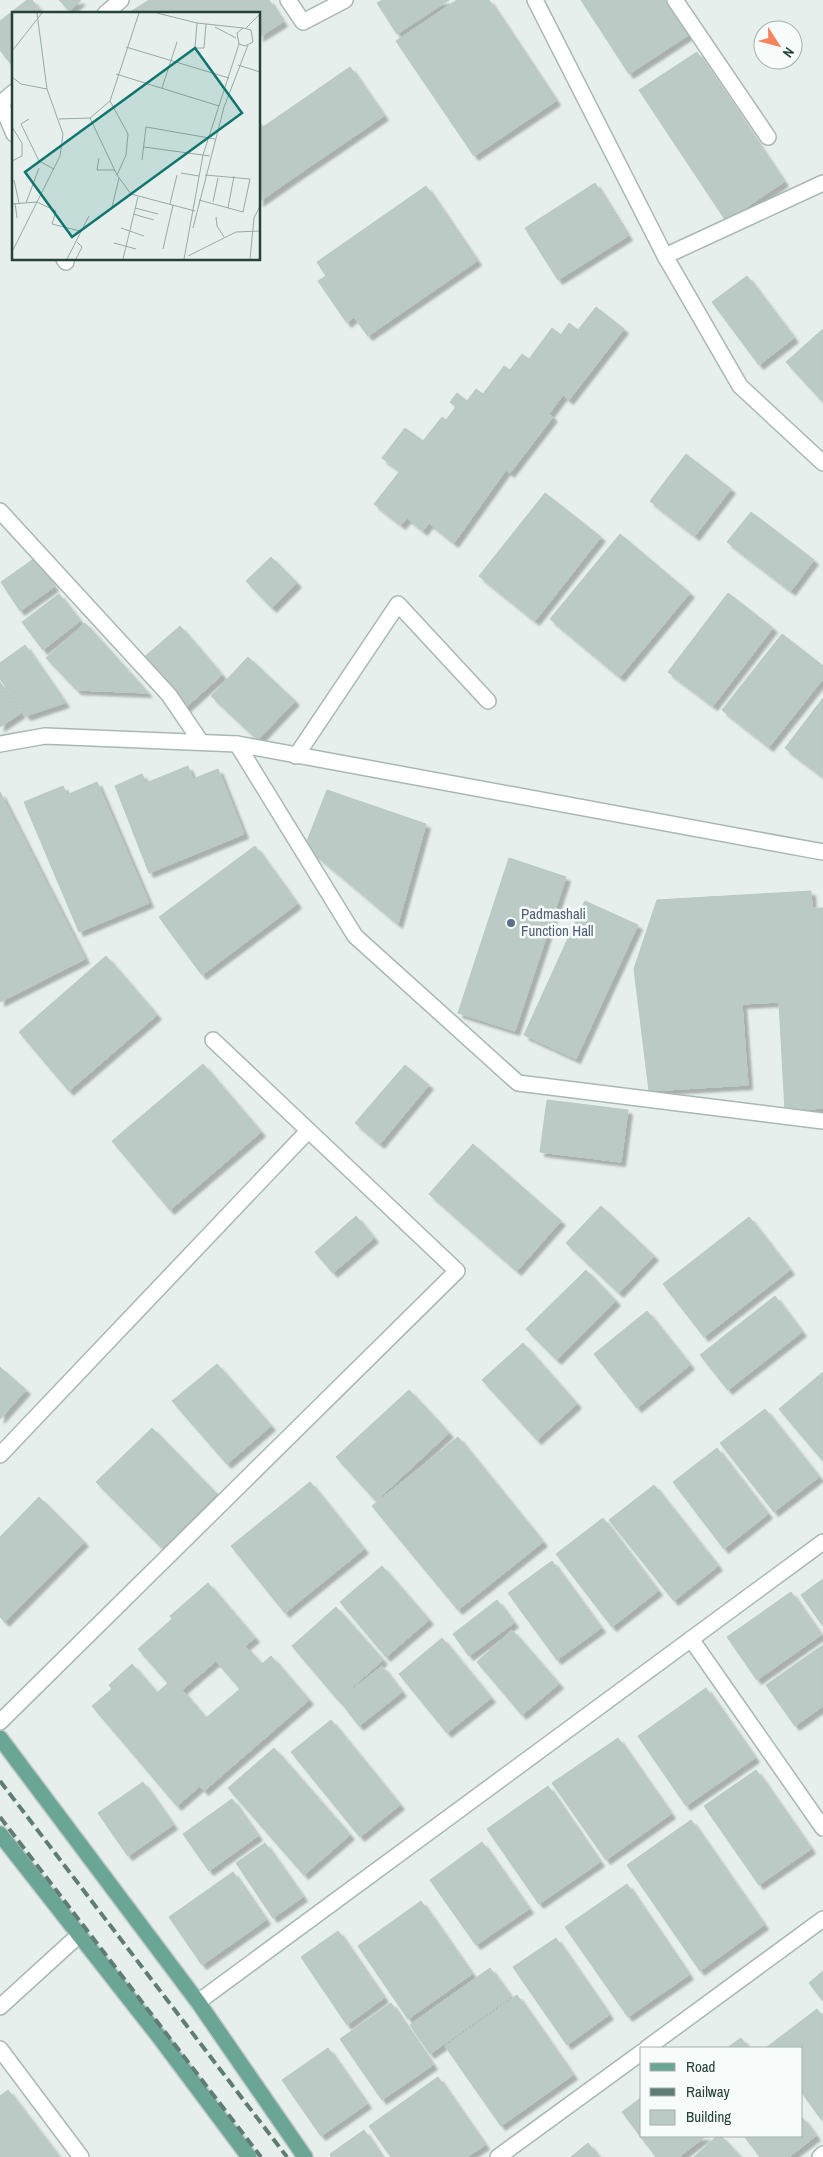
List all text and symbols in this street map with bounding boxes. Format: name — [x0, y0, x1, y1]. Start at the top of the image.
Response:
inset map — [12, 12, 260, 260]
north arrow — [753, 20, 803, 70]
text: N — [779, 44, 798, 61]
place label: Padmashali Function Hall — [521, 903, 593, 941]
marker: Padmashali Function Hall — [505, 917, 517, 929]
legend — [640, 2047, 803, 2137]
text: Road — [686, 2056, 715, 2077]
text: Railway — [686, 2081, 731, 2102]
text: Building — [686, 2106, 731, 2127]

